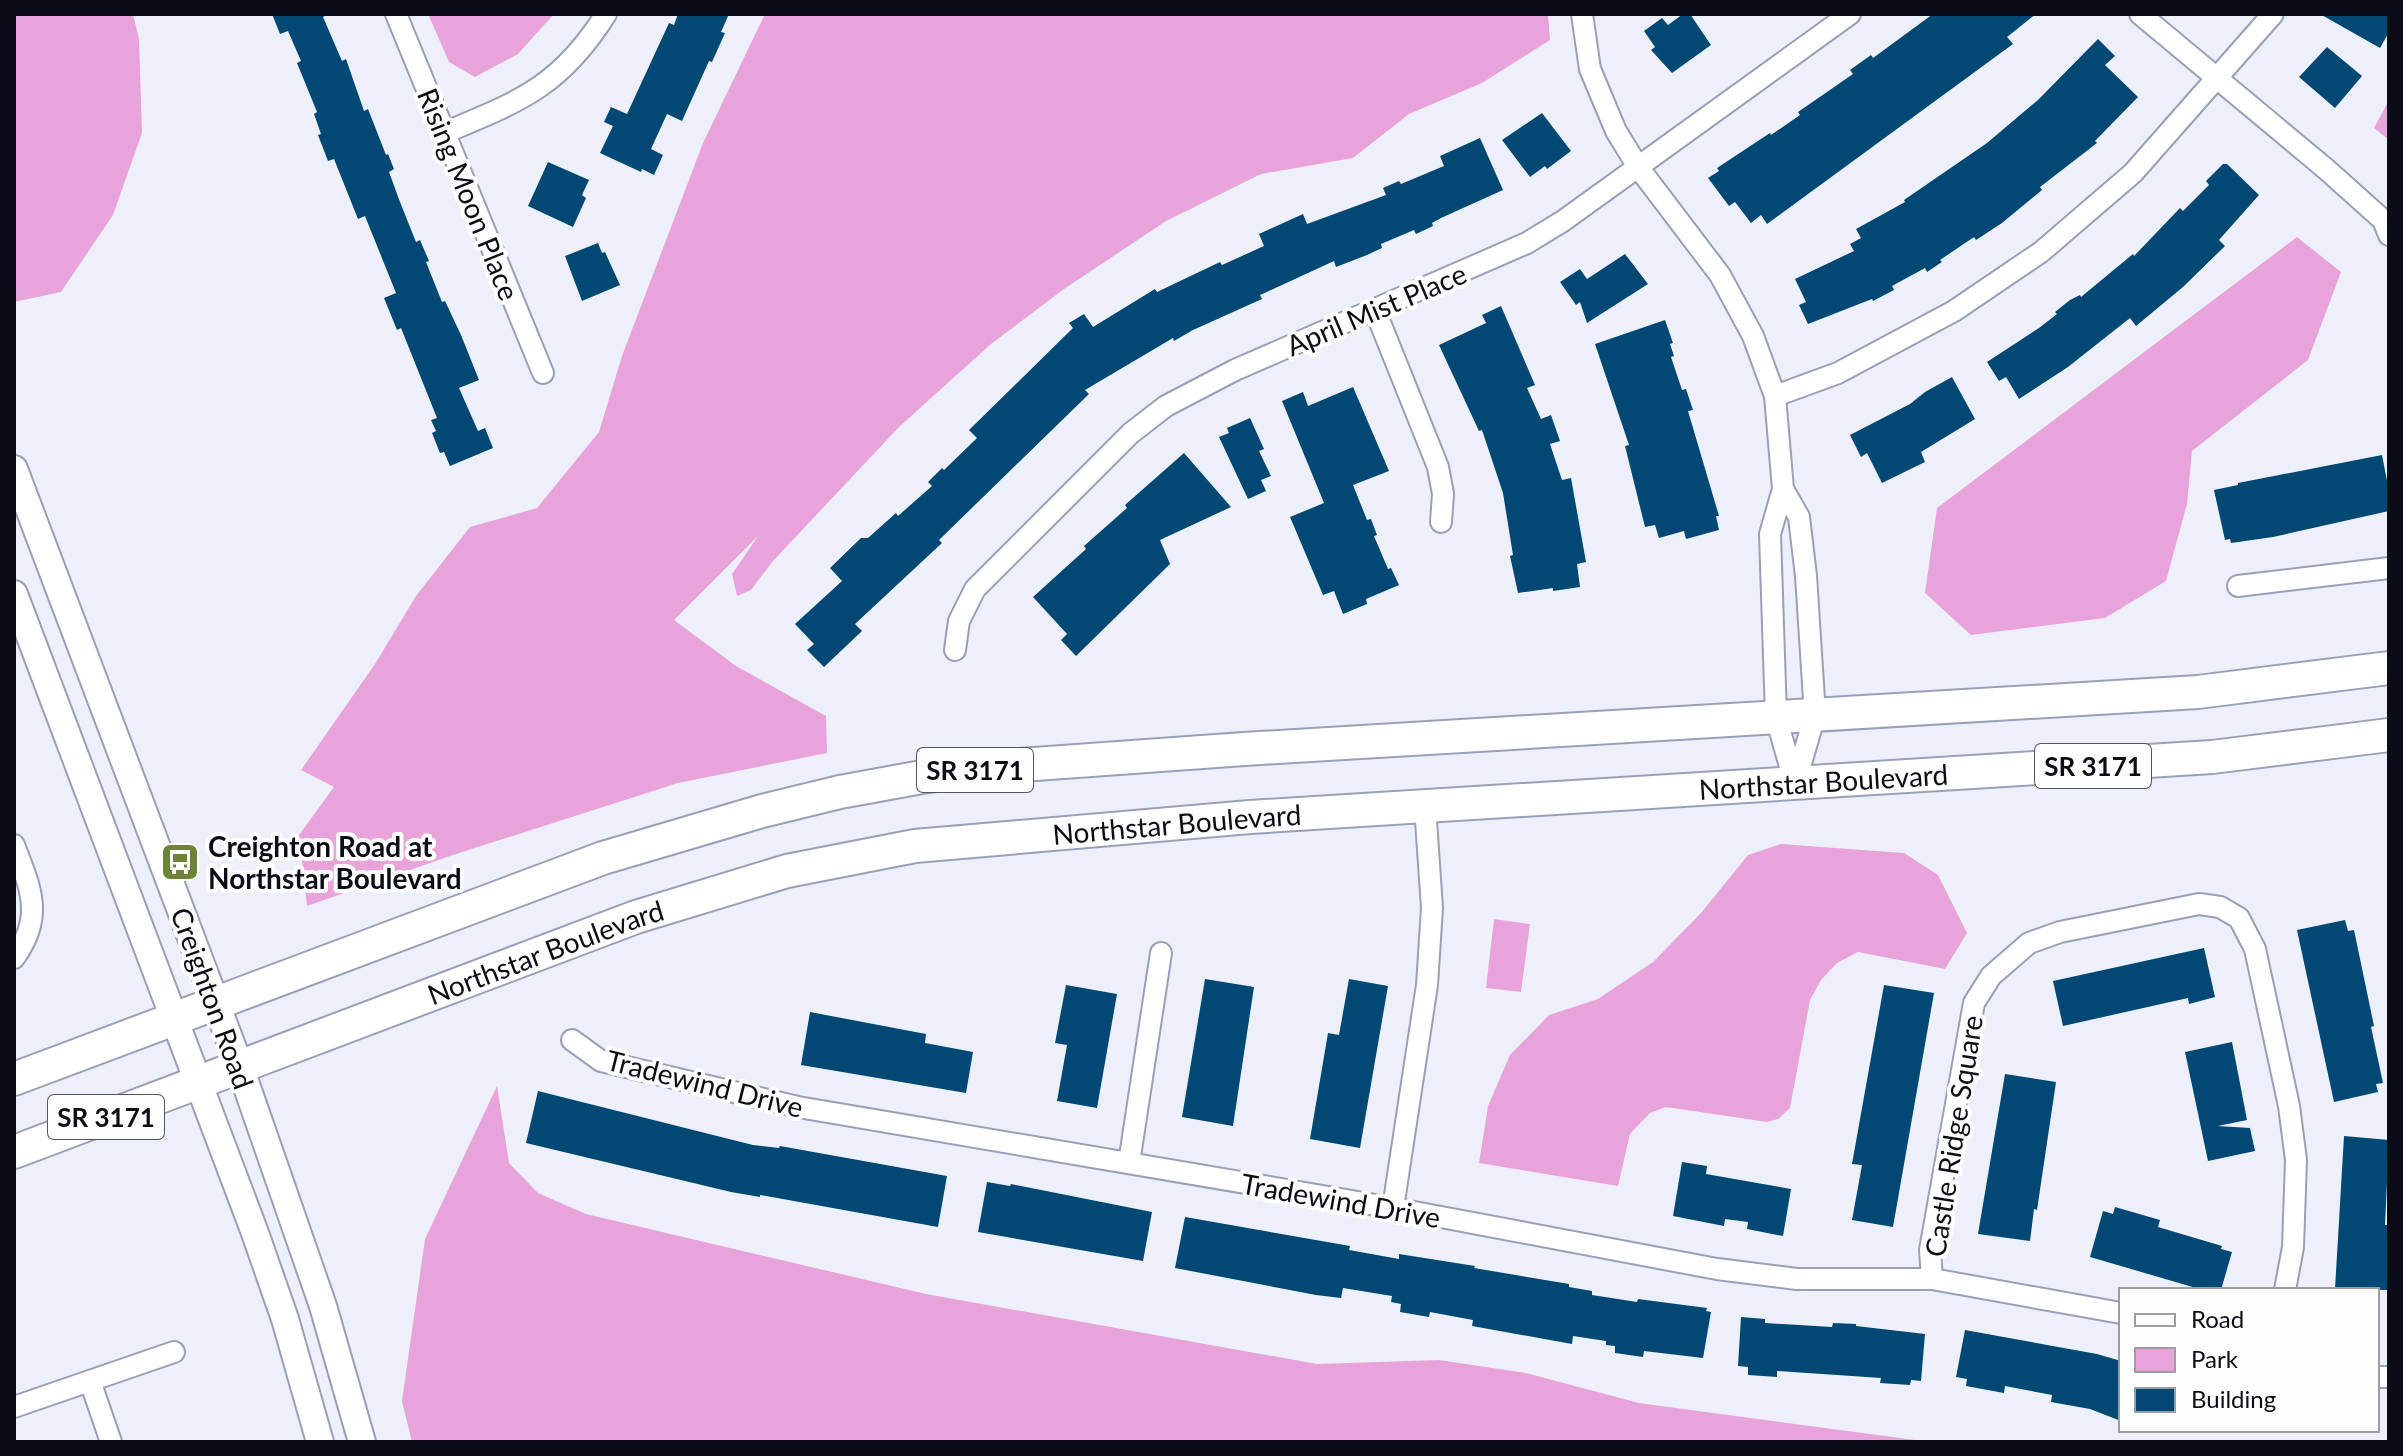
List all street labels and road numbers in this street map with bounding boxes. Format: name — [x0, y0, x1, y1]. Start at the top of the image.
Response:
street label: Rising Moon Place — [411, 83, 527, 305]
street label: April Mist Place — [1281, 256, 1471, 362]
road number: SR 3171 — [2035, 744, 2151, 788]
road number: SR 3171 — [917, 748, 1033, 792]
street label: Northstar Boulevard — [1698, 757, 1949, 806]
street label: Northstar Boulevard — [1051, 797, 1302, 851]
street label: Northstar Boulevard — [423, 893, 668, 1011]
street label: Creighton Road — [164, 903, 262, 1093]
street label: Castle Ridge Square — [1917, 1013, 1989, 1259]
street label: Tradewind Drive — [603, 1042, 807, 1124]
road number: SR 3171 — [48, 1095, 164, 1139]
street label: Tradewind Drive — [1239, 1166, 1443, 1234]

